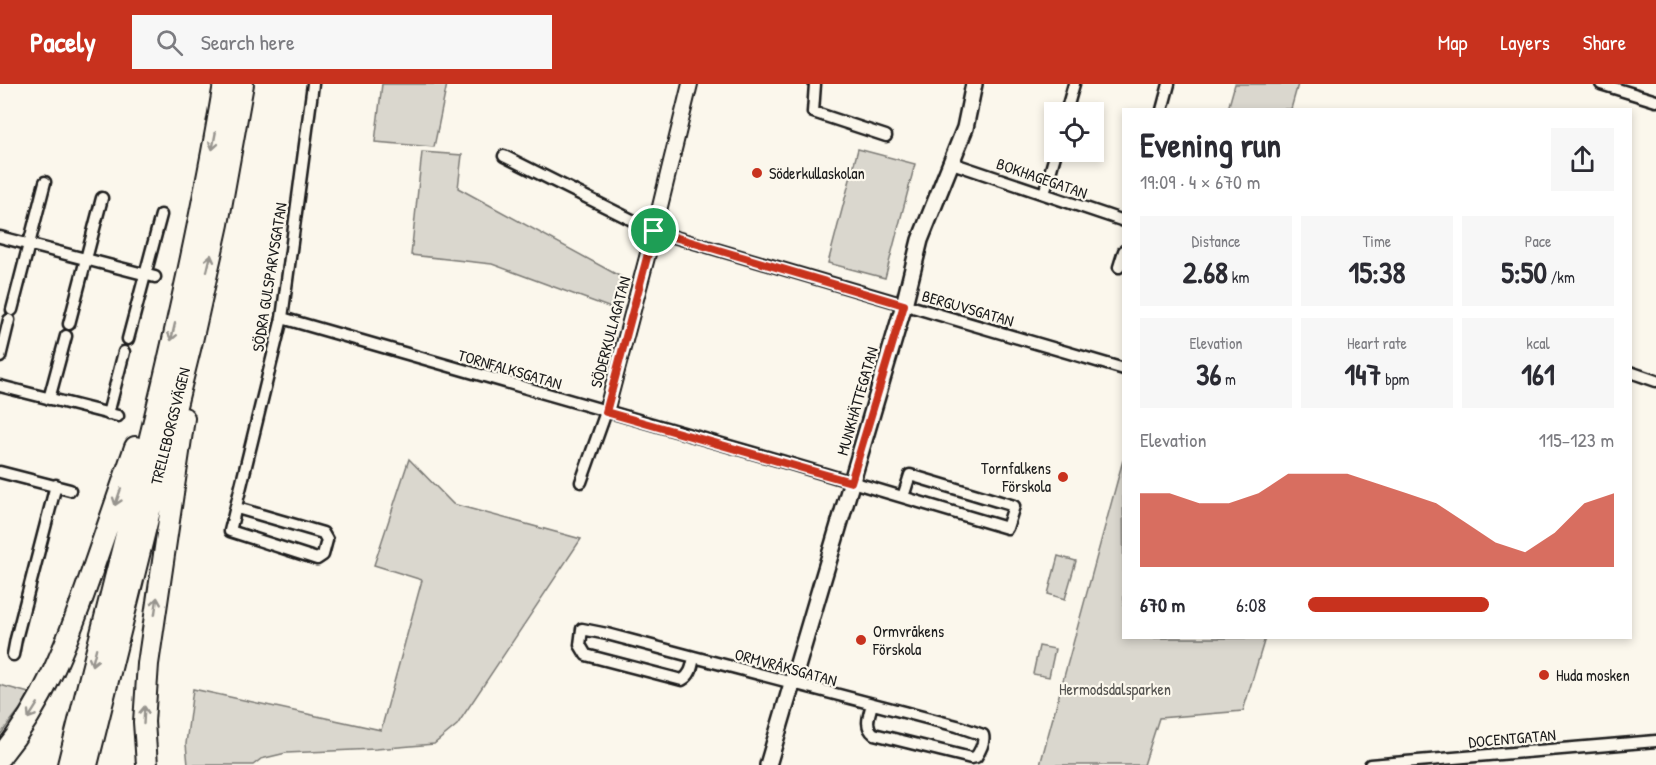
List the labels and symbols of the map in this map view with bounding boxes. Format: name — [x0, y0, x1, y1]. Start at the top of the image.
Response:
one-way arrow — [208, 131, 219, 151]
street label: BOKHAGEGATAN — [994, 152, 1090, 204]
place label: Söderkullaskolan — [769, 162, 865, 184]
marker: Söderkullaskolan — [750, 166, 764, 180]
street label: SÖDRA GULSPARVSGATAN — [246, 201, 292, 353]
pin — [628, 205, 679, 256]
one-way arrow — [204, 254, 216, 273]
street label: SÖDERKULLAGATAN — [585, 274, 635, 390]
street label: BERGUVSGATAN — [920, 284, 1016, 332]
one-way arrow — [167, 323, 179, 342]
street label: TORNFALKSGATAN — [456, 344, 564, 394]
street label: MUNKHÄTTEGATAN — [831, 344, 883, 458]
street label: TRELLEBORGSVÄGEN — [145, 365, 195, 487]
place label: Tornfalkens Förskola — [981, 457, 1051, 497]
marker: Tornfalkens Förskola — [1056, 470, 1070, 484]
one-way arrow — [112, 487, 123, 506]
one-way arrow — [151, 597, 162, 617]
place label: Ormvråkens Förskola — [872, 620, 944, 660]
marker: Ormvråkens Förskola — [854, 633, 868, 647]
street label: ORMVRÅKSGATAN — [733, 643, 839, 691]
one-way arrow — [88, 647, 100, 666]
place label: Huda mosken — [1556, 664, 1630, 686]
marker: Huda mosken — [1537, 668, 1551, 682]
park label: Hermodsdalsparken — [1059, 678, 1171, 700]
one-way arrow — [26, 703, 39, 720]
one-way arrow — [139, 705, 150, 725]
street label: DOCENTGATAN — [1467, 723, 1557, 753]

